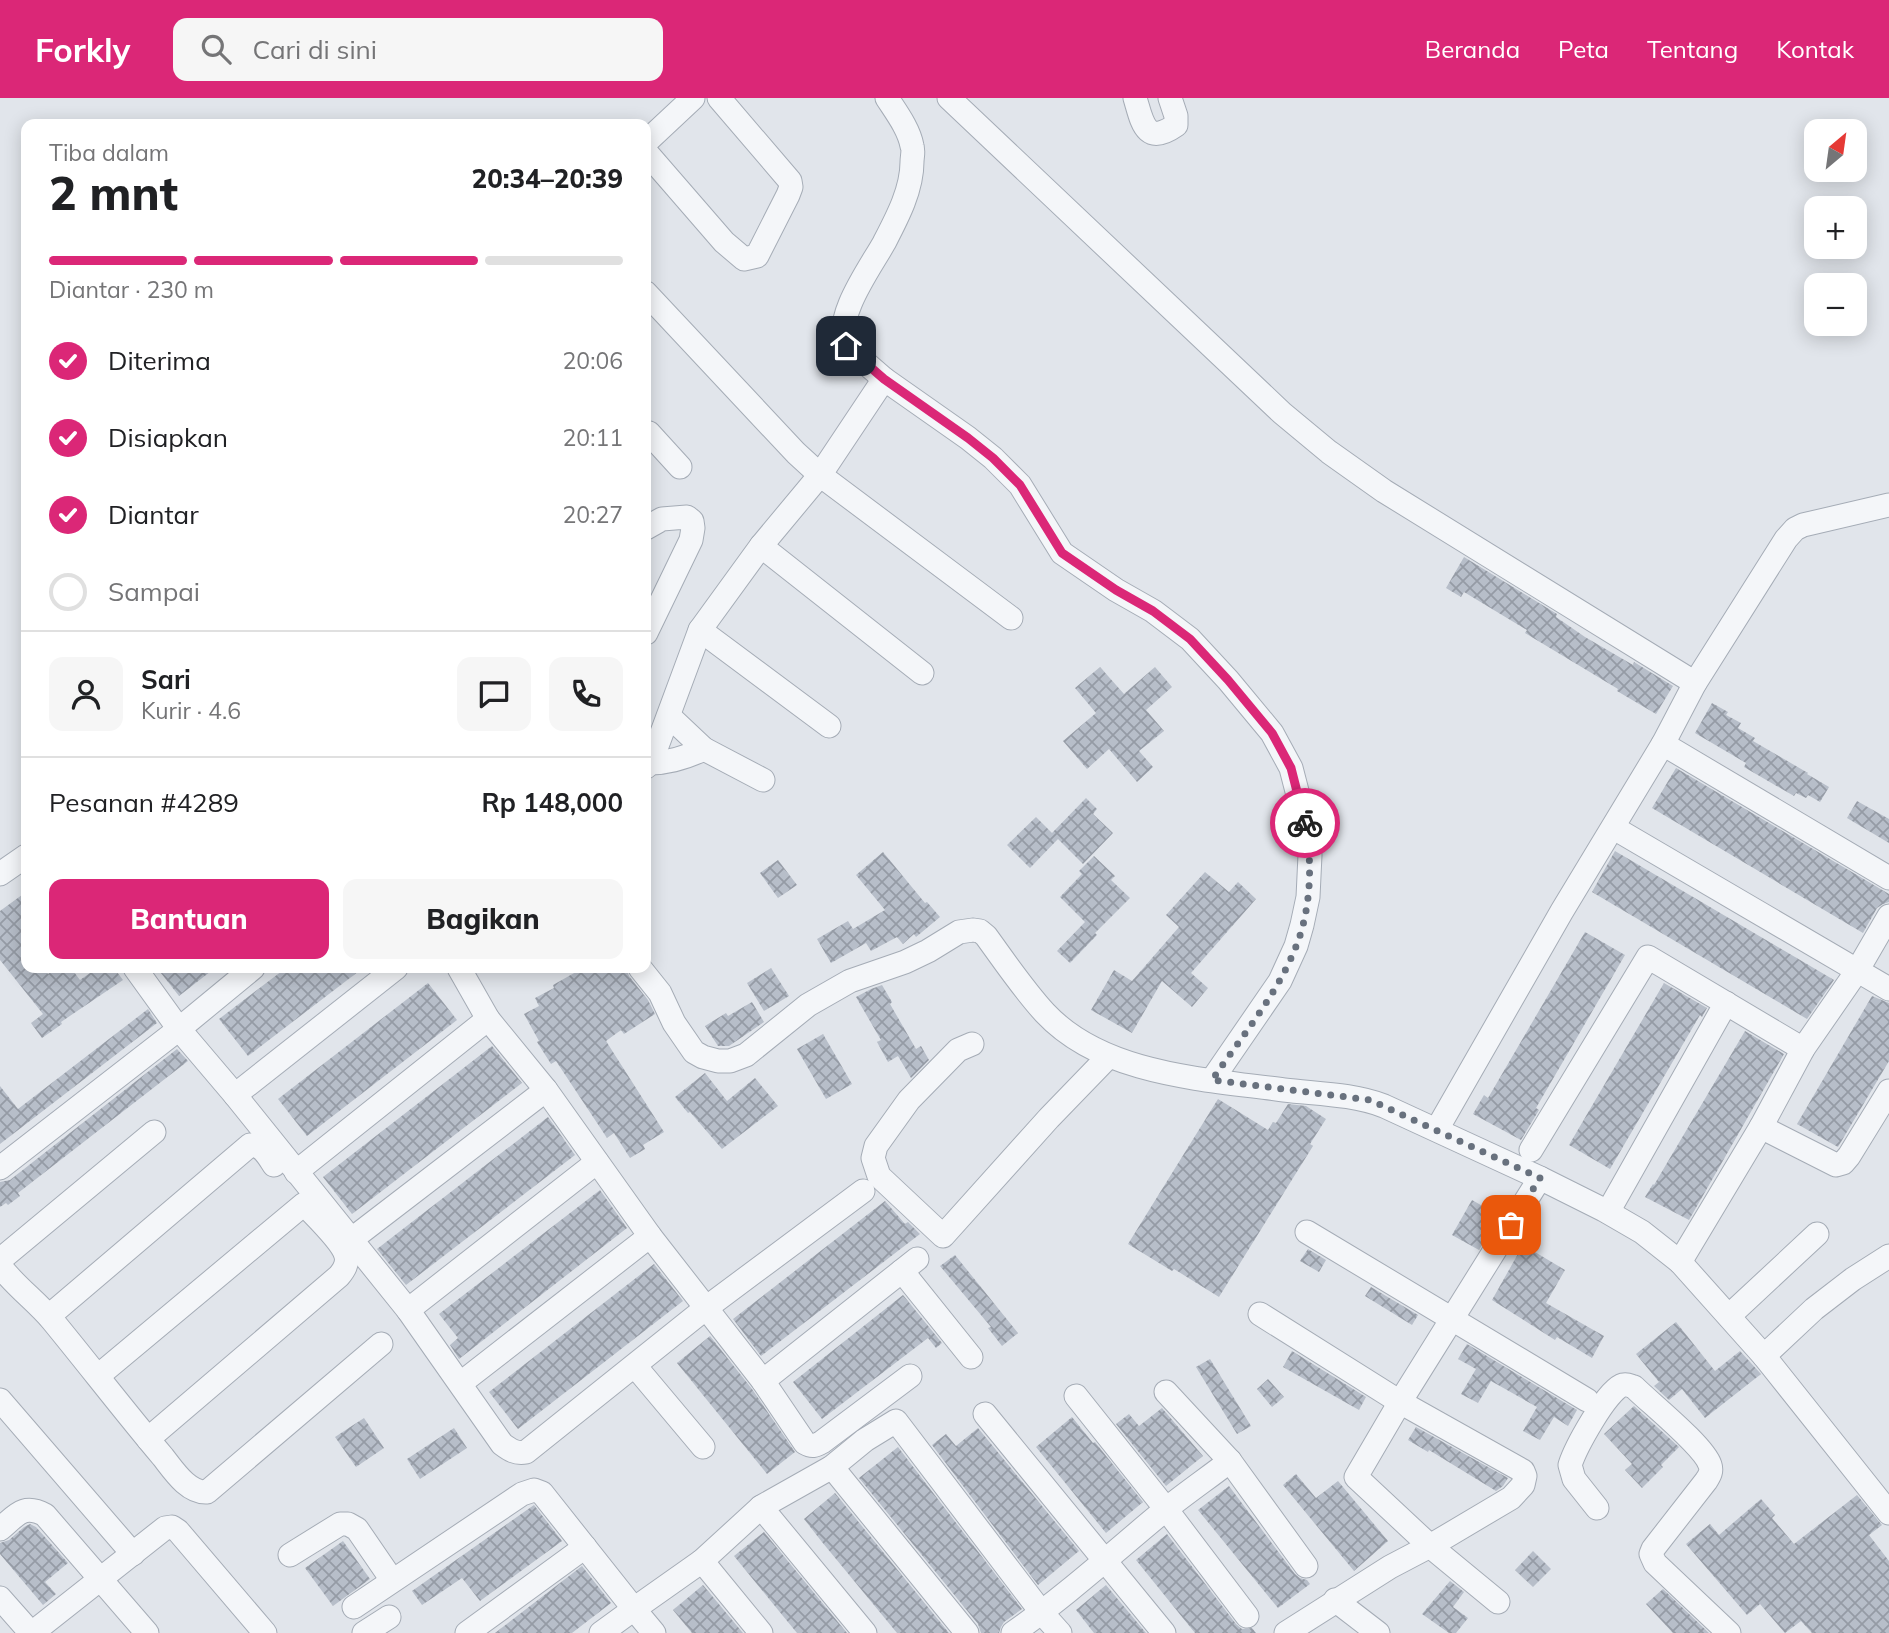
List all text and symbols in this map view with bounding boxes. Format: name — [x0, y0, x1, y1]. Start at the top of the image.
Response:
search box — [173, 18, 663, 81]
text: Forkly — [35, 29, 131, 70]
icon: search — [197, 30, 235, 68]
text: Cari di sini — [253, 33, 377, 66]
text: Beranda — [1425, 34, 1520, 64]
text: Peta — [1558, 34, 1609, 64]
text: Tentang — [1647, 34, 1738, 64]
text: Kontak — [1776, 34, 1854, 64]
north arrow — [1804, 119, 1867, 182]
map controls — [1804, 119, 1867, 336]
text: Tiba dalam — [49, 138, 169, 167]
text: 20:34–20:39 — [472, 162, 623, 195]
text: 2 mnt — [49, 164, 178, 222]
button: + — [1804, 196, 1867, 259]
button: − — [1804, 273, 1867, 336]
text: Diantar · 230 m — [49, 275, 214, 304]
pin — [816, 316, 876, 376]
icon: home — [827, 327, 865, 365]
icon: check — [49, 342, 87, 380]
text: Diterima — [108, 344, 211, 377]
text: 20:06 — [563, 346, 623, 375]
icon: check — [49, 419, 87, 457]
text: Disiapkan — [108, 421, 228, 454]
text: 20:11 — [563, 423, 623, 452]
icon: check — [49, 496, 87, 534]
text: Diantar — [108, 498, 199, 531]
text: 20:27 — [563, 500, 623, 529]
text: Sampai — [108, 575, 200, 608]
button: person — [49, 657, 123, 731]
button: chat — [457, 657, 531, 731]
button: phone — [549, 657, 623, 731]
text: Sari — [141, 663, 191, 696]
text: Kurir · 4.6 — [141, 696, 241, 725]
text: Pesanan #4289 — [49, 786, 239, 819]
text: Rp 148,000 — [481, 786, 623, 819]
courier — [1270, 788, 1340, 858]
icon: bike — [1286, 804, 1324, 842]
button: Bantuan — [49, 879, 329, 959]
button: Bagikan — [343, 879, 623, 959]
pin — [1481, 1195, 1541, 1255]
icon: bag — [1492, 1206, 1530, 1244]

